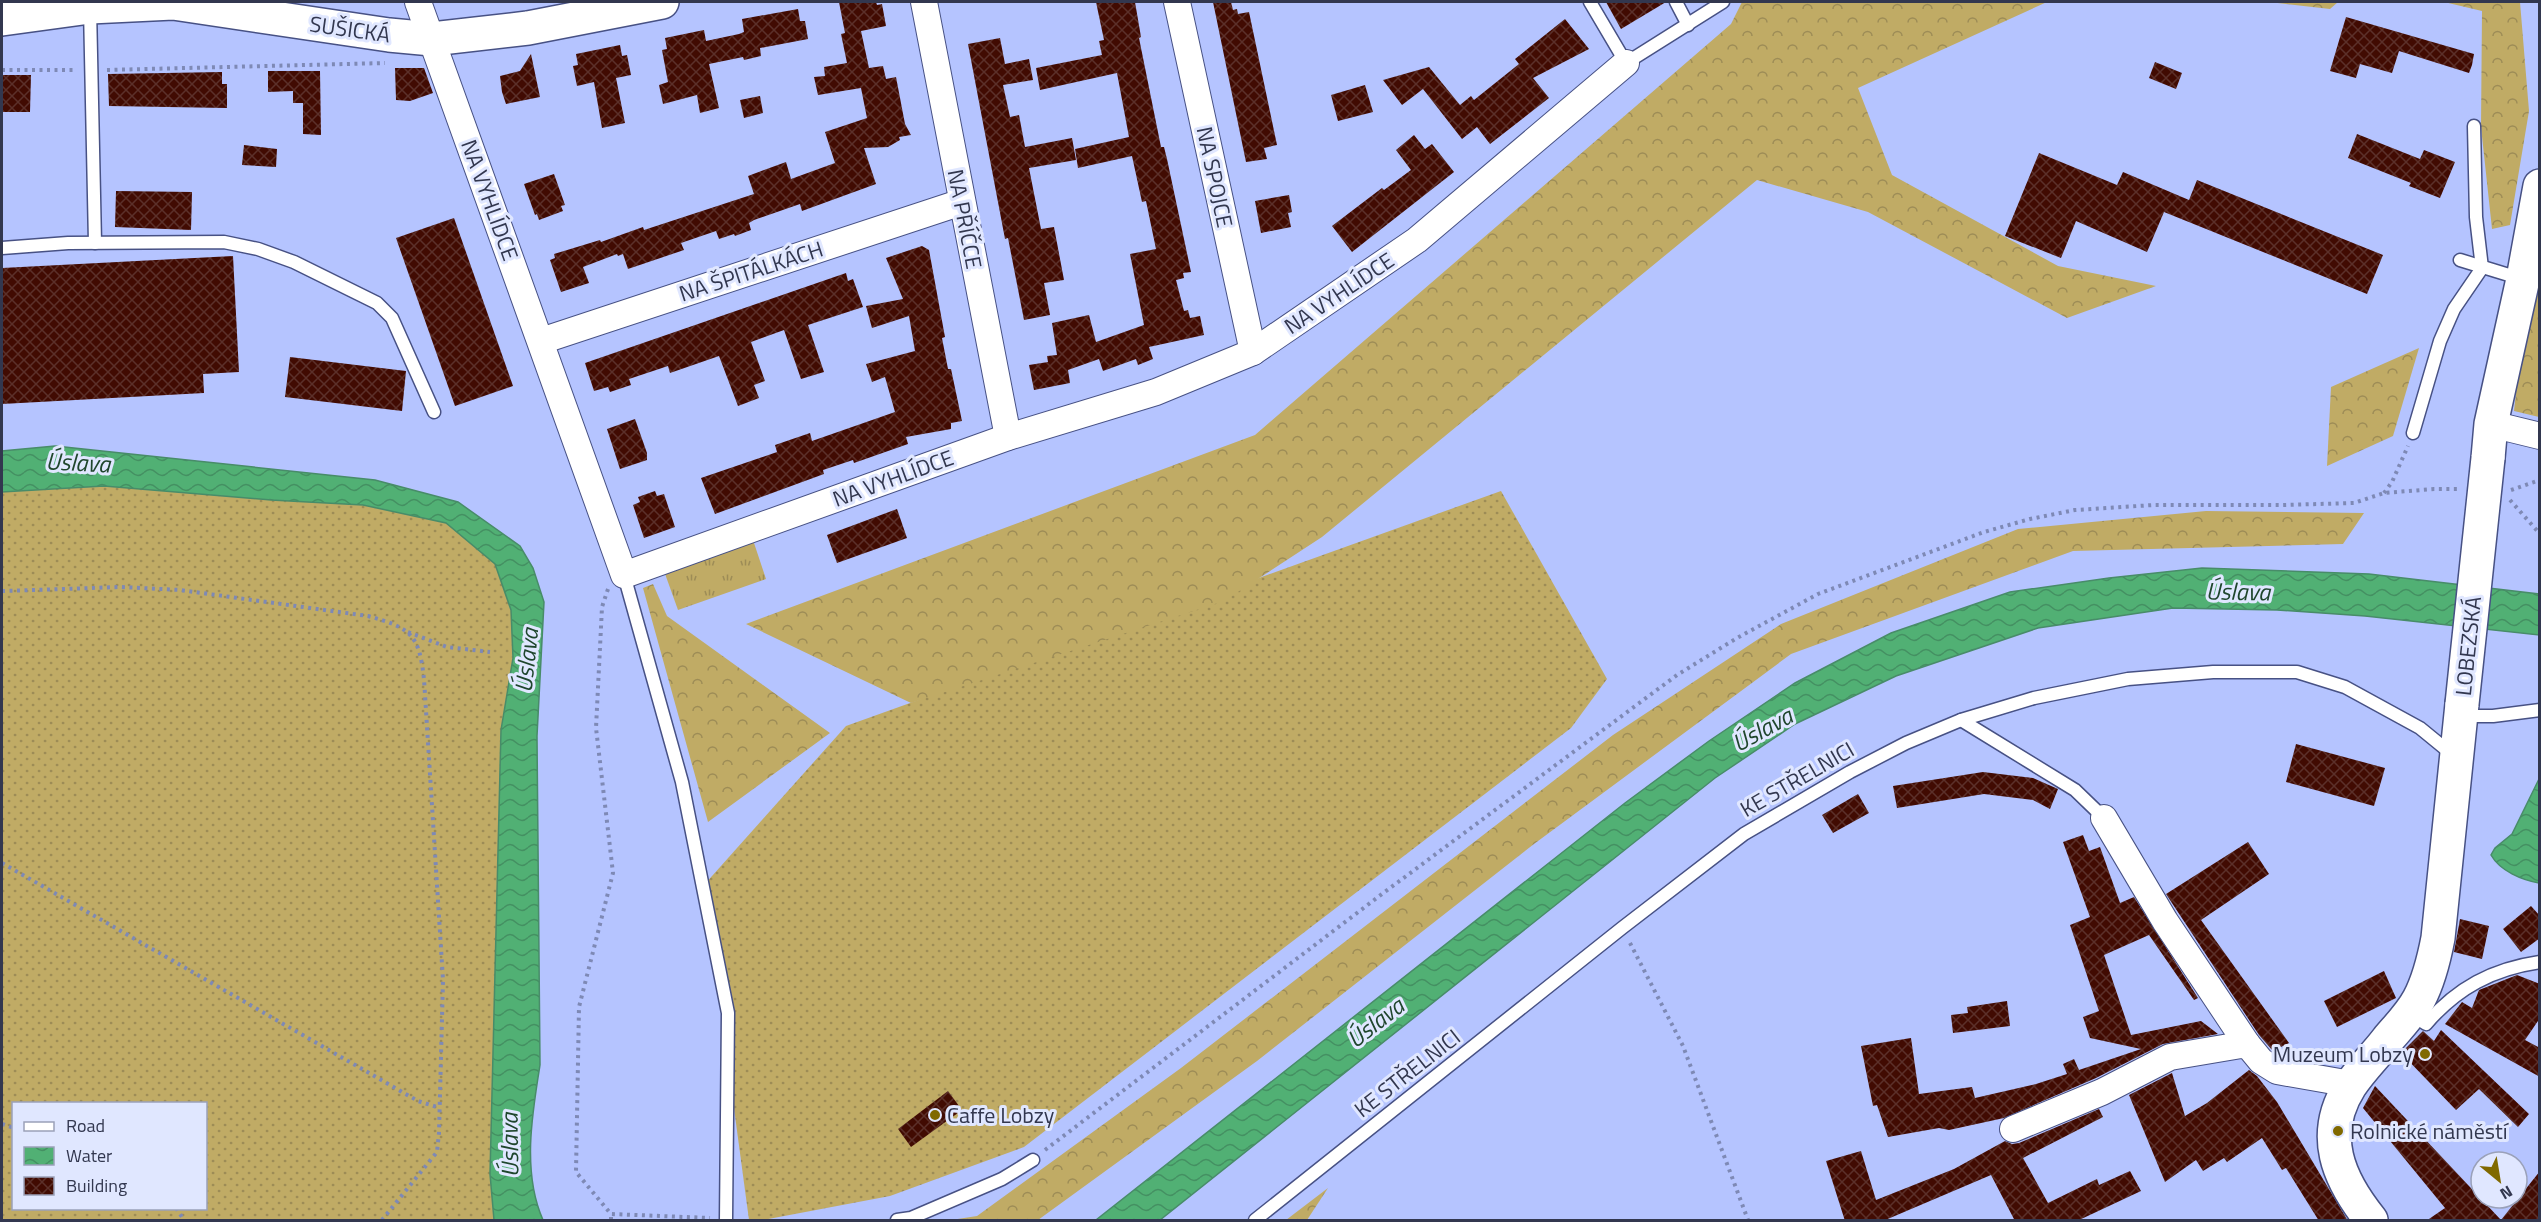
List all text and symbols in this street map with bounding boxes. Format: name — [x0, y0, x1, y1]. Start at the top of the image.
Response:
street label: SUŠICKÁ — [308, 7, 392, 51]
street label: NA SPOJCE — [1188, 123, 1242, 231]
street label: NA VYHLÍDCE — [452, 135, 528, 265]
street label: NA PŘÍČCE — [939, 166, 991, 272]
street label: NA ŠPITÁLKÁCH — [675, 232, 827, 310]
street label: NA VYHLÍDCE — [1277, 244, 1401, 342]
street label: NA VYHLÍDCE — [828, 440, 958, 516]
water label: Úslava — [45, 442, 113, 482]
water label: Úslava — [2206, 572, 2272, 610]
street label: LOBEZSKÁ — [2446, 595, 2490, 697]
water label: Úslava — [505, 624, 547, 694]
water label: Úslava — [1725, 697, 1801, 760]
street label: KE STŘELNICI — [1734, 733, 1860, 825]
water label: Úslava — [1339, 987, 1413, 1056]
street label: KE STŘELNICI — [1347, 1021, 1467, 1125]
place label: Muzeum Lobzy — [2273, 1037, 2413, 1071]
marker: Muzeum Lobzy — [2418, 1047, 2432, 1061]
place label: Caffe Lobzy — [947, 1098, 1055, 1132]
legend — [12, 1102, 207, 1210]
marker: Caffe Lobzy — [928, 1108, 942, 1122]
water label: Úslava — [490, 1111, 528, 1177]
text: Road — [66, 1112, 105, 1139]
place label: Rolnické náměstí — [2350, 1114, 2510, 1148]
marker: Rolnické náměstí — [2331, 1124, 2345, 1138]
text: Water — [66, 1142, 112, 1169]
north arrow — [2469, 1150, 2529, 1210]
text: Building — [66, 1172, 127, 1199]
text: N — [2496, 1180, 2517, 1206]

